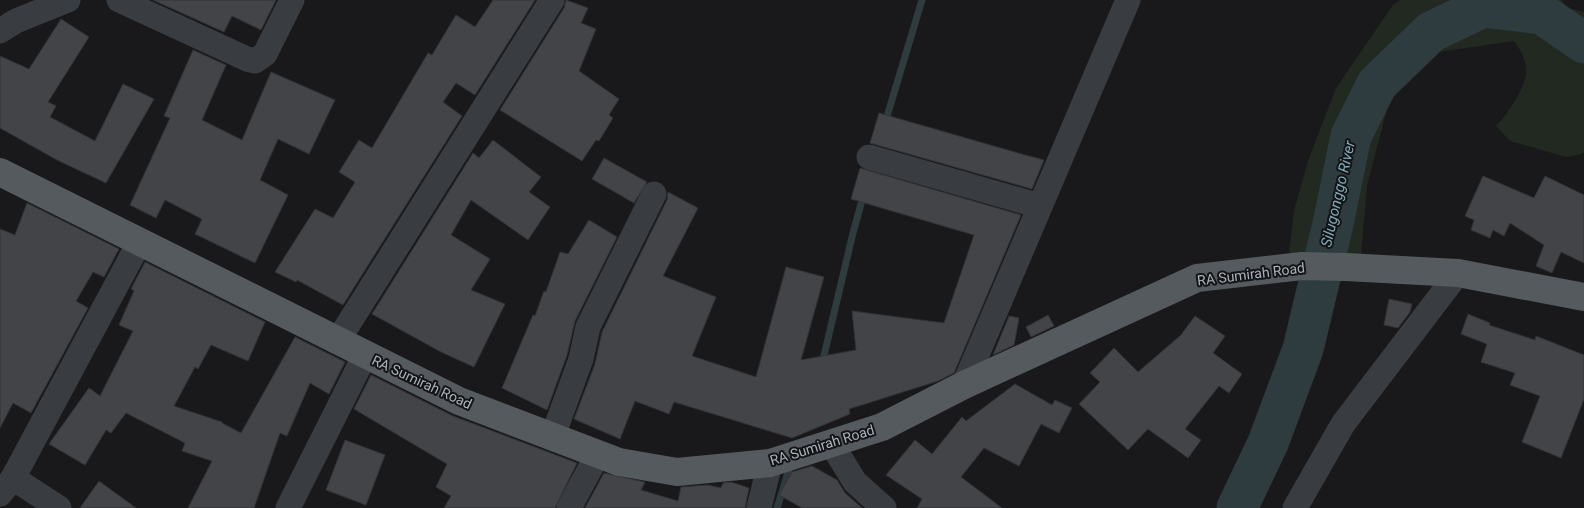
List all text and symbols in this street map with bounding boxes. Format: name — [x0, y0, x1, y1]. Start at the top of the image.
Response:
water label: Silugonggo River — [1317, 138, 1359, 249]
street label: RA Sumirah Road — [1196, 259, 1306, 289]
street label: RA Sumirah Road — [370, 352, 474, 412]
street label: RA Sumirah Road — [768, 422, 876, 468]

